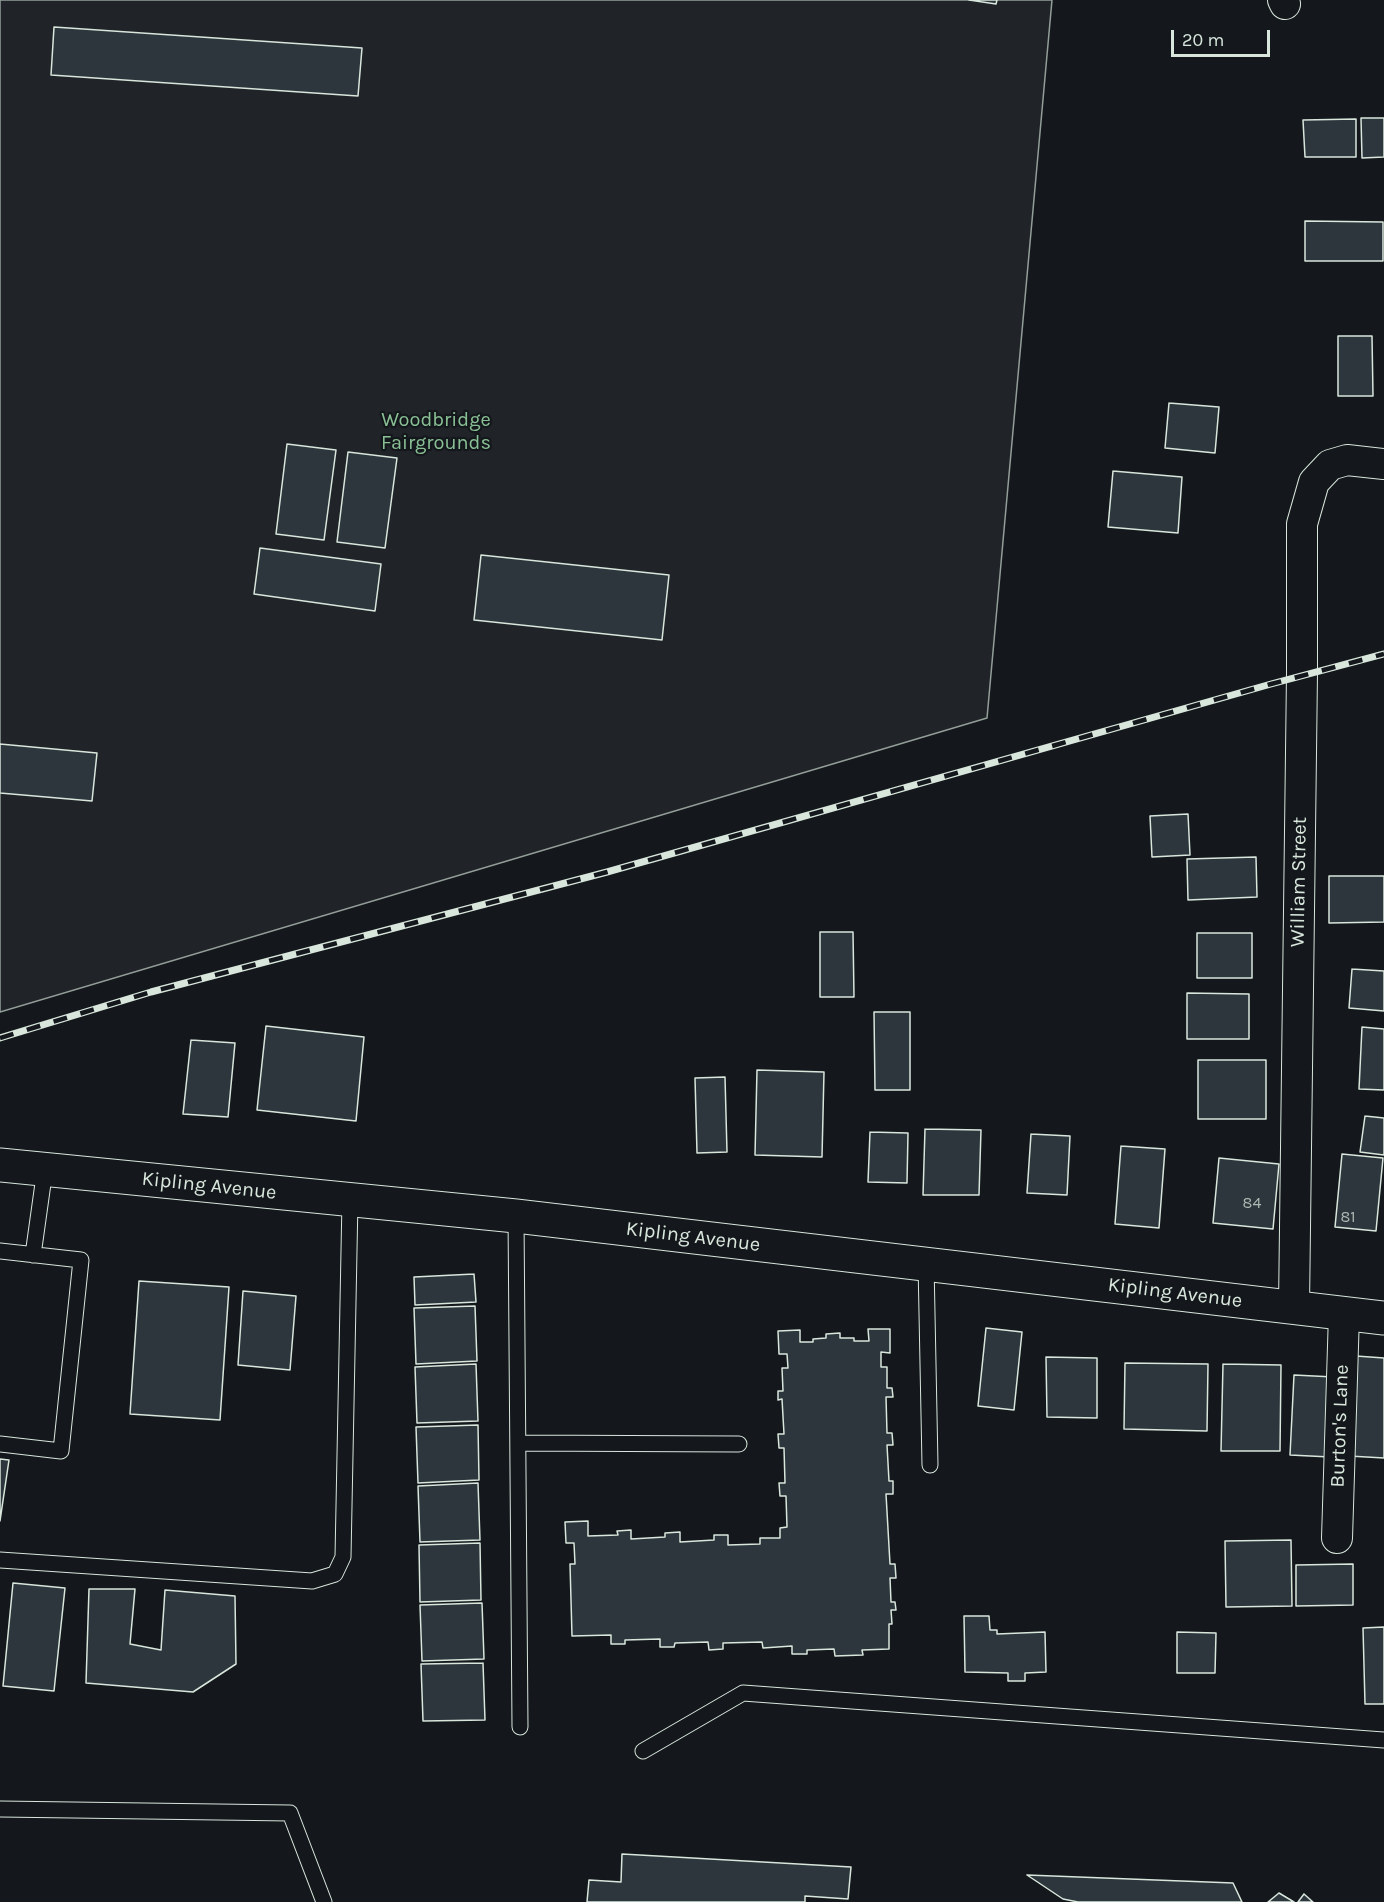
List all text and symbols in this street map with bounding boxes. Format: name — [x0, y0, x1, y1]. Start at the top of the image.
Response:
scale bar — [1174, 18, 1273, 56]
text: 20 m — [1182, 29, 1224, 51]
park label: Woodbridge Fairgrounds — [381, 408, 491, 455]
street label: William Street — [1286, 817, 1312, 947]
street label: Kipling Avenue — [140, 1167, 278, 1205]
house number: 84 — [1243, 1193, 1261, 1213]
house number: 81 — [1340, 1207, 1356, 1227]
street label: Kipling Avenue — [624, 1217, 762, 1257]
street label: Kipling Avenue — [1106, 1273, 1244, 1313]
street label: Burton's Lane — [1326, 1364, 1354, 1488]

